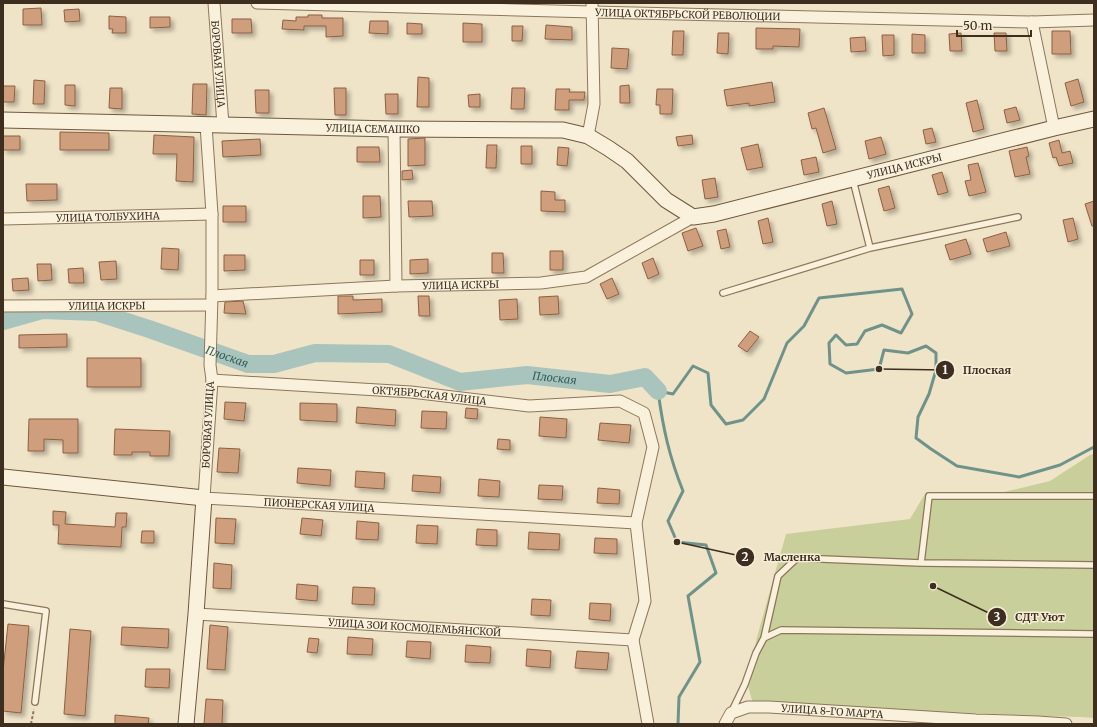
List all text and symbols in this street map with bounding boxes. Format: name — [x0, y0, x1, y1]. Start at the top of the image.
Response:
street label: УЛИЦА ОКТЯБРЬСКОЙ РЕВОЛЮЦИИ — [594, 6, 781, 23]
scale bar — [957, 12, 1031, 38]
text: 50 m — [963, 18, 992, 33]
street label: БОРОВАЯ УЛИЦА — [209, 20, 228, 109]
street label: УЛИЦА СЕМАШКО — [325, 121, 420, 136]
street label: УЛИЦА ИСКРЫ — [865, 150, 943, 182]
street label: УЛИЦА ТОЛБУХИНА — [55, 209, 161, 224]
street label: УЛИЦА ИСКРЫ — [421, 277, 499, 292]
street label: УЛИЦА ИСКРЫ — [68, 299, 145, 312]
water label: Плоская — [204, 343, 250, 371]
callout: Плоская — [935, 358, 1019, 381]
text: 1 — [942, 362, 948, 377]
text: Плоская — [963, 363, 1011, 377]
water label: Плоская — [532, 369, 577, 387]
street label: БОРОВАЯ УЛИЦА — [199, 380, 217, 469]
street label: ОКТЯБРЬСКАЯ УЛИЦА — [372, 383, 488, 408]
street label: ПИОНЕРСКАЯ УЛИЦА — [263, 495, 376, 514]
callout: Масленка — [735, 545, 828, 568]
text: 2 — [741, 549, 749, 564]
text: Масленка — [764, 550, 820, 564]
callout: СДТ Уют — [987, 606, 1072, 629]
text: 3 — [994, 609, 1001, 624]
text: СДТ Уют — [1015, 610, 1065, 624]
street label: УЛИЦА ЗОИ КОСМОДЕМЬЯНСКОЙ — [327, 615, 501, 639]
street label: УЛИЦА 8-ГО МАРТА — [780, 701, 885, 721]

